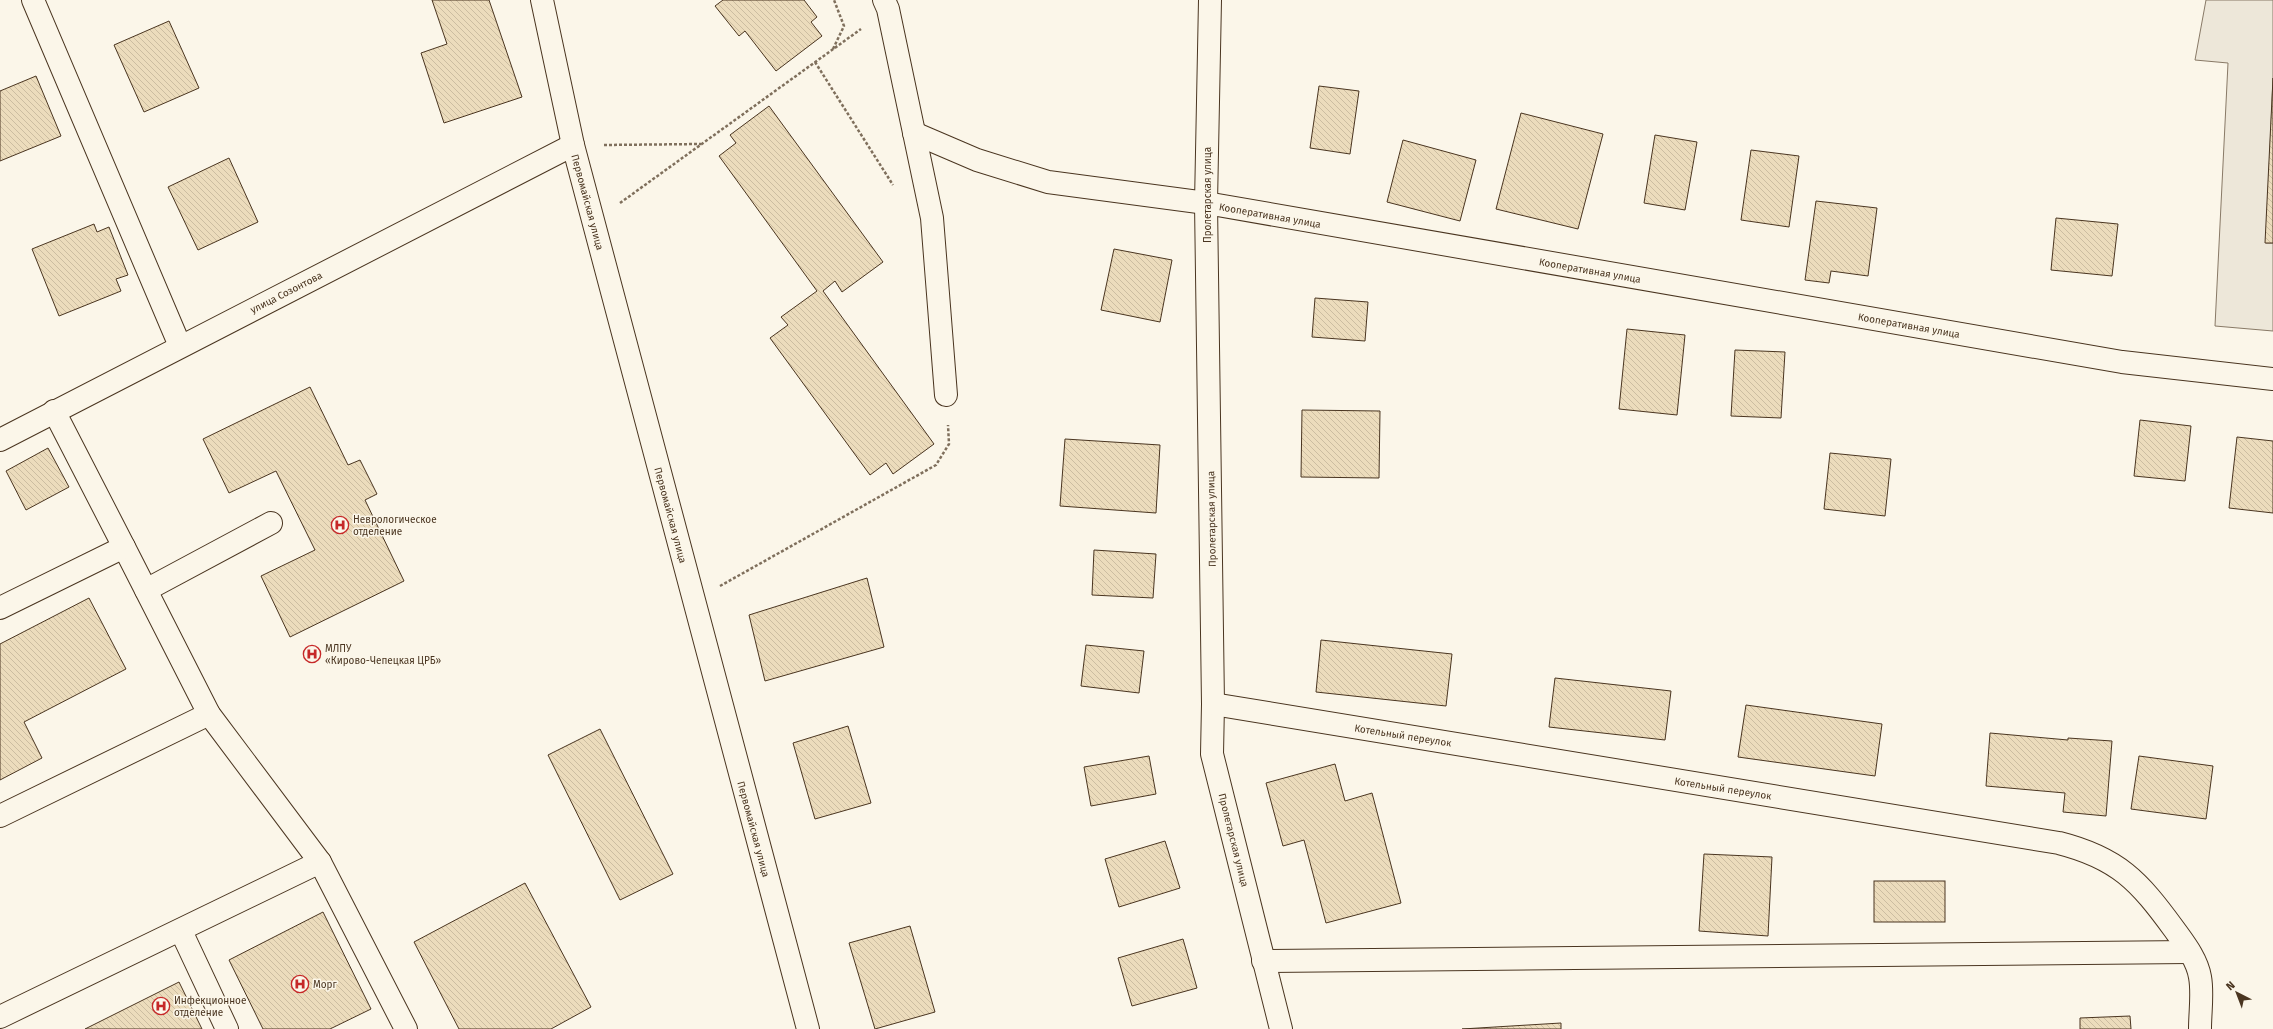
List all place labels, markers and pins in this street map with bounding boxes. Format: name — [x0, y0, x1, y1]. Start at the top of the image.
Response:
place label: Неврологическое отделение — [353, 514, 437, 538]
hospital icon: Неврологическое отделение — [330, 515, 350, 535]
place label: МЛПУ «Кирово-Чепецкая ЦРБ» — [325, 643, 442, 667]
hospital icon: МЛПУ «Кирово-Чепецкая ЦРБ» — [302, 644, 322, 664]
hospital icon: Морг — [290, 974, 310, 994]
place label: Морг — [313, 979, 338, 991]
place label: Инфекционное отделение — [174, 995, 246, 1019]
hospital icon: Инфекционное отделение — [151, 996, 171, 1016]

